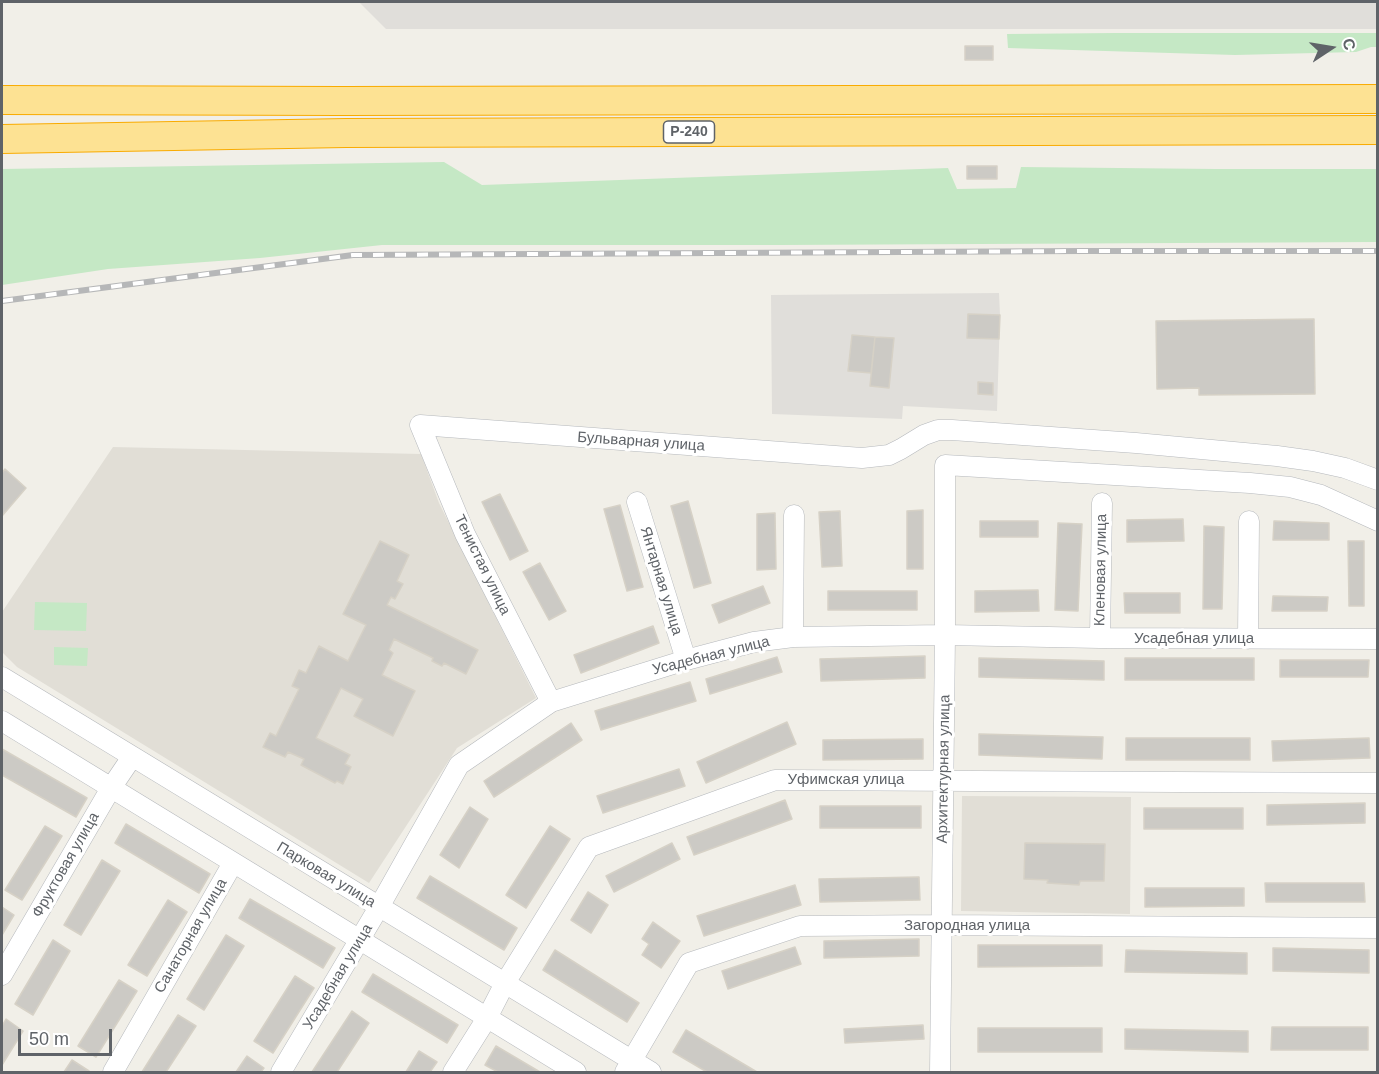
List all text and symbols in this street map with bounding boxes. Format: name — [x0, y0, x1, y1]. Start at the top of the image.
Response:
north arrow — [1301, 18, 1361, 78]
text: С — [1340, 37, 1359, 52]
road number: Р-240 — [664, 121, 714, 143]
street label: Бульварная улица — [577, 429, 705, 455]
street label: Тенистая улица — [450, 512, 514, 618]
street label: Кленовая улица — [1091, 514, 1111, 626]
street label: Янтарная улица — [636, 525, 686, 637]
street label: Усадебная улица — [1134, 630, 1254, 648]
street label: Усадебная улица — [651, 633, 771, 679]
street label: Архитектурная улица — [934, 695, 954, 843]
street label: Уфимская улица — [788, 771, 904, 789]
street label: Фруктовая улица — [29, 809, 103, 921]
street label: Парковая улица — [273, 838, 379, 912]
street label: Санаторная улица — [151, 876, 231, 996]
street label: Загородная улица — [904, 917, 1030, 935]
street label: Усадебная улица — [299, 921, 377, 1033]
scale bar — [21, 1017, 116, 1055]
text: 50 m — [29, 1029, 69, 1049]

